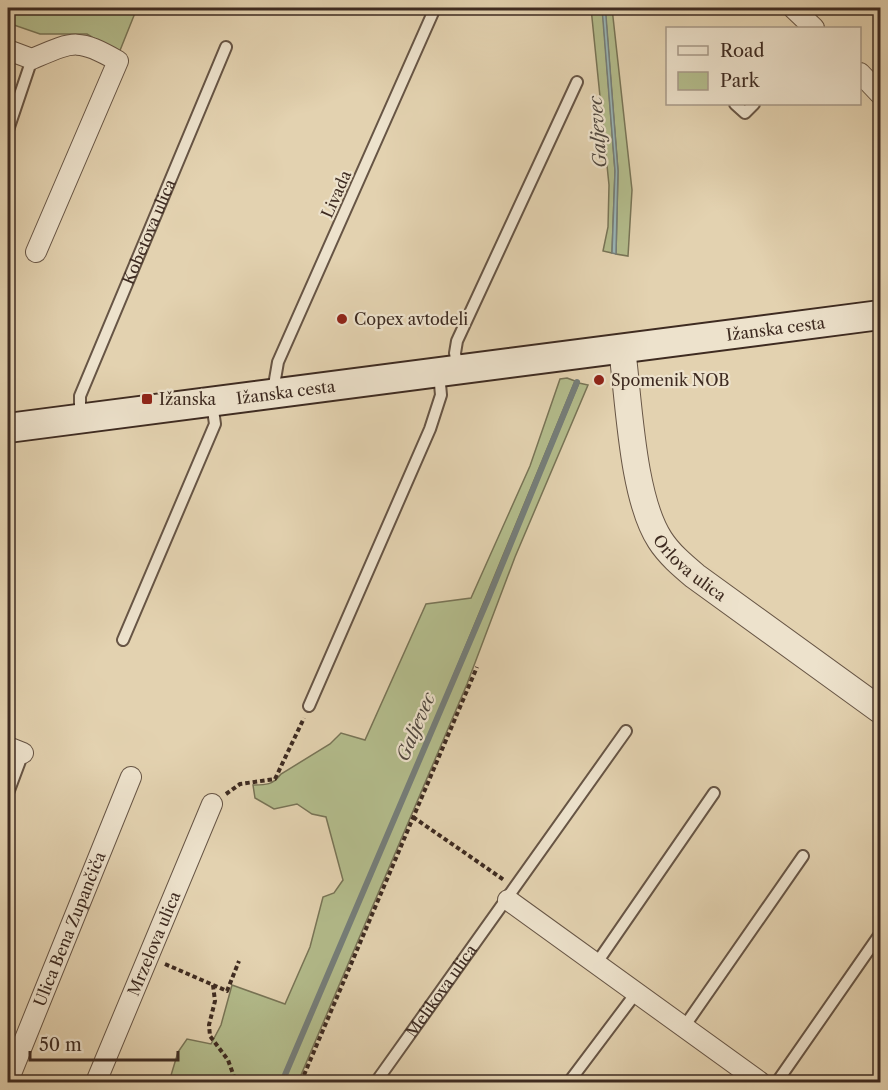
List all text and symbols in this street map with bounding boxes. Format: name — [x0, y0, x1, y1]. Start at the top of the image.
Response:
legend — [666, 27, 861, 105]
text: Road — [720, 40, 765, 62]
text: Park — [720, 70, 761, 92]
water label: Galjevec — [584, 94, 611, 169]
street label: Livada — [317, 167, 356, 221]
street label: Kobetova ulica — [118, 176, 180, 288]
place label: Copex avtodeli — [354, 309, 468, 329]
marker: Copex avtodeli — [335, 312, 349, 326]
street label: Ižanska cesta — [725, 312, 827, 345]
place label: Spomenik NOB — [611, 370, 730, 390]
marker: Spomenik NOB — [592, 373, 606, 387]
street label: Ižanska cesta — [235, 376, 337, 408]
place label: Ižanska — [159, 389, 217, 409]
marker: Ižanska — [140, 392, 154, 406]
street label: Orlova ulica — [649, 530, 731, 606]
water label: Galjevec — [392, 689, 441, 764]
street label: Ulica Bena Zupančiča — [29, 848, 110, 1009]
street label: Mrzelova ulica — [123, 888, 185, 999]
street label: Melikova ulica — [401, 940, 481, 1041]
scale bar — [30, 1024, 178, 1062]
text: 50 m — [39, 1034, 82, 1056]

